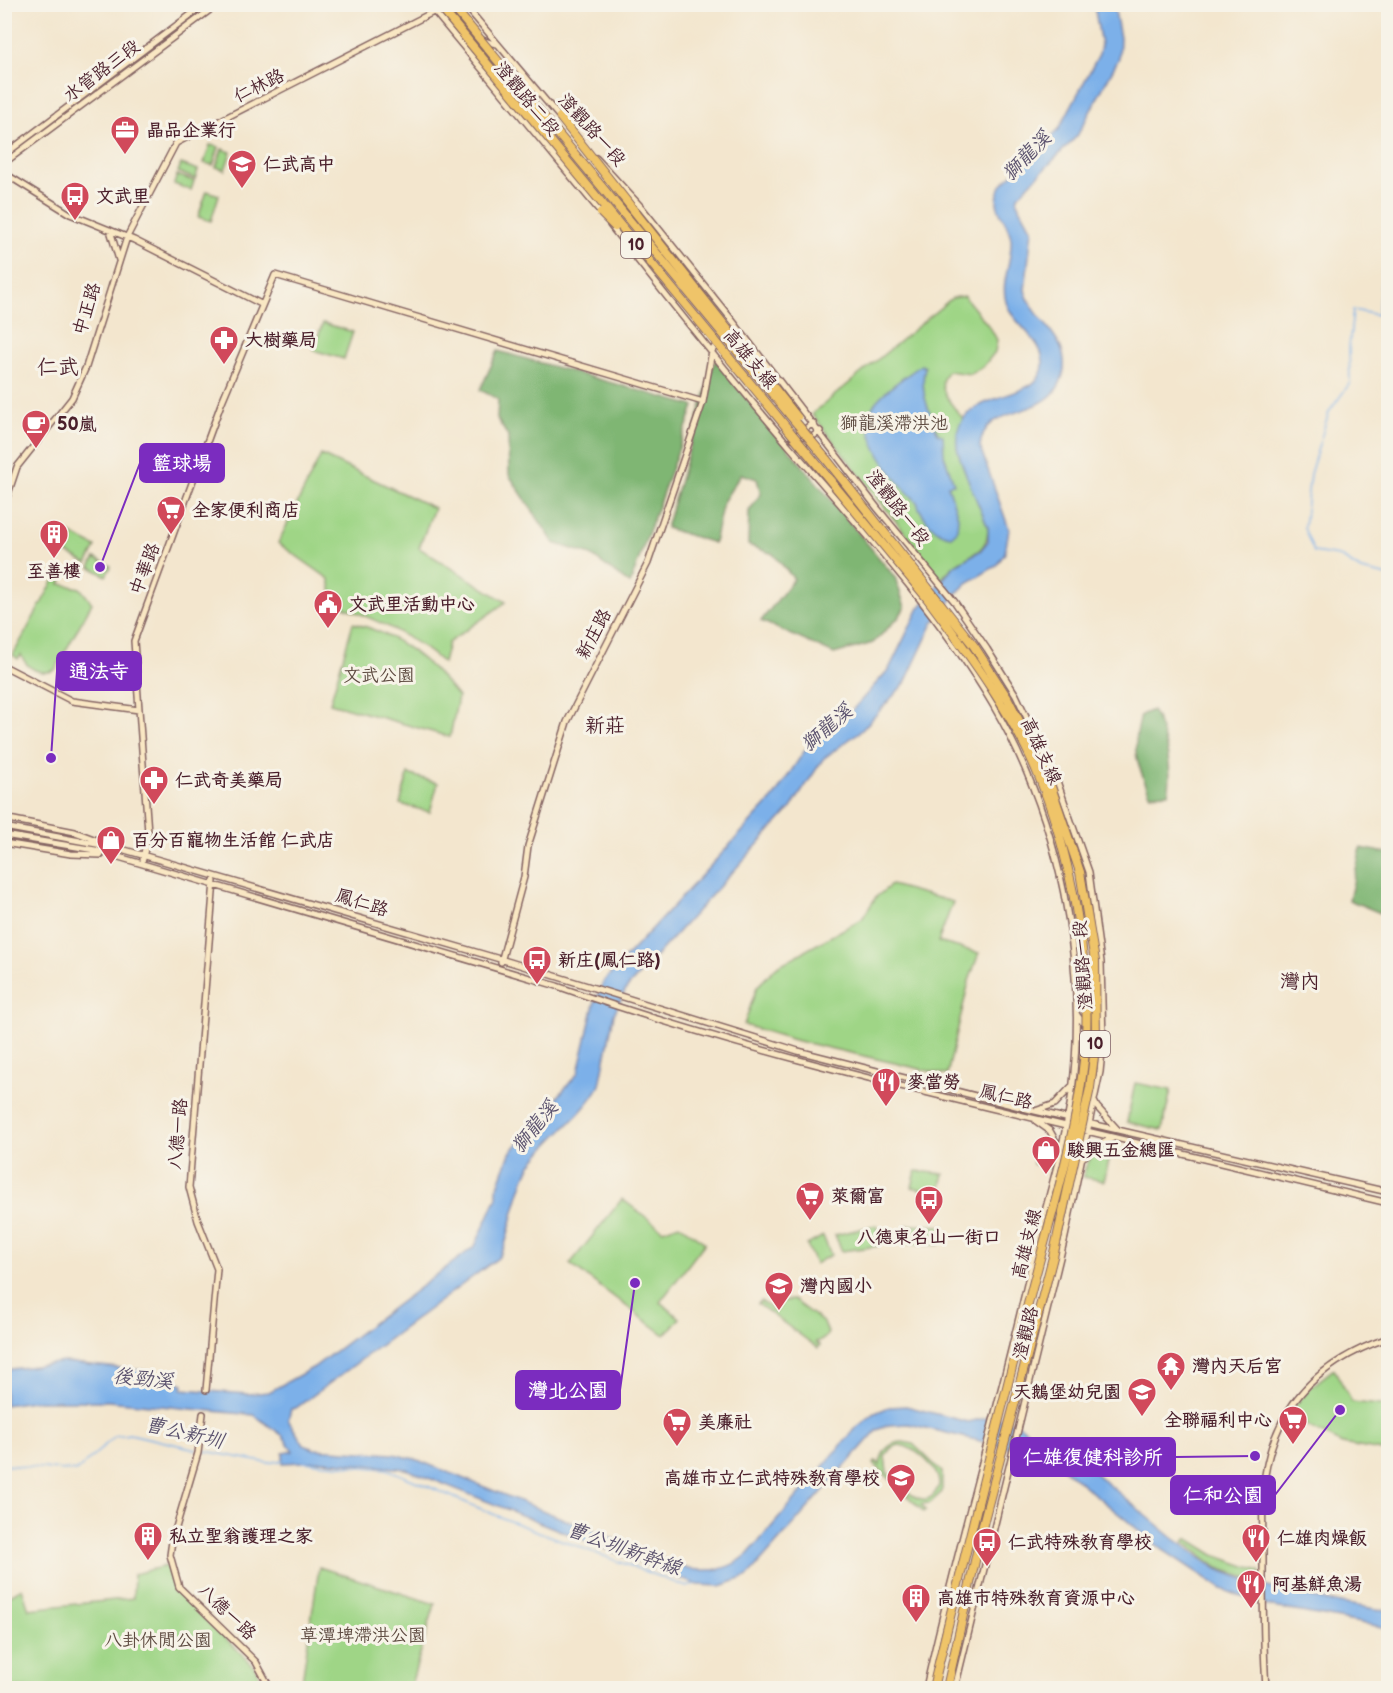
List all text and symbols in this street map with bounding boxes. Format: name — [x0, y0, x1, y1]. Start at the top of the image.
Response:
street label: 水管路三段 — [60, 36, 144, 106]
street label: 澄觀路二段 — [490, 58, 564, 140]
street label: 仁林路 — [230, 65, 288, 107]
street label: 澄觀路一段 — [554, 90, 630, 170]
office icon: 晶品企業行 — [109, 114, 141, 156]
place label: 晶品企業行 — [146, 120, 236, 141]
water label: 獅龍溪 — [998, 125, 1057, 186]
school or university icon: 仁武高中 — [226, 148, 258, 190]
place label: 仁武高中 — [263, 154, 335, 175]
bus stop icon: 文武里 — [59, 180, 91, 222]
place label: 文武里 — [96, 186, 150, 207]
road number: 10 — [621, 232, 651, 258]
street label: 中正路 — [69, 280, 105, 338]
pharmacy icon: 大樹藥局 — [208, 324, 240, 366]
street label: 高雄支線 — [719, 325, 781, 393]
place label: 大樹藥局 — [245, 330, 317, 351]
district label: 仁武 — [37, 355, 79, 380]
cafe icon: 50嵐 — [20, 408, 52, 450]
park label: 獅龍溪滯洪池 — [840, 413, 948, 434]
place label: 50嵐 — [57, 414, 97, 435]
callout: 籃球場 — [140, 444, 224, 482]
text: 籃球場 — [152, 452, 212, 476]
street label: 澄觀路一段 — [862, 466, 934, 550]
supermarket icon: 全家便利商店 — [155, 494, 187, 536]
place label: 全家便利商店 — [192, 500, 300, 521]
building icon: 至善樓 — [38, 518, 70, 560]
street label: 中華路 — [126, 540, 164, 598]
place label: 至善樓 — [27, 561, 81, 582]
public building icon: 文武里活動中心 — [312, 588, 344, 630]
place label: 文武里活動中心 — [349, 594, 475, 615]
street label: 新庄路 — [572, 605, 616, 663]
callout: 通法寺 — [57, 652, 141, 690]
text: 通法寺 — [69, 660, 129, 684]
park label: 文武公園 — [343, 665, 415, 686]
water label: 獅龍溪 — [796, 699, 858, 757]
district label: 新莊 — [585, 714, 625, 738]
street label: 高雄支線 — [1016, 714, 1066, 788]
pharmacy icon: 仁武奇美藥局 — [138, 764, 170, 806]
place label: 仁武奇美藥局 — [175, 770, 283, 791]
shop icon: 百分百寵物生活館 仁武店 — [95, 824, 127, 866]
place label: 百分百寵物生活館 仁武店 — [132, 830, 335, 851]
street label: 鳳仁路 — [333, 885, 391, 921]
street label: 澄觀路一段 — [1069, 919, 1097, 1011]
bus stop icon: 新庄(鳳仁路) — [521, 944, 553, 986]
place label: 新庄(鳳仁路) — [558, 950, 661, 971]
district label: 灣内 — [1280, 970, 1320, 994]
road number: 10 — [1080, 1031, 1110, 1057]
restaurant icon: 麥當勞 — [870, 1066, 902, 1108]
place label: 麥當勞 — [907, 1072, 961, 1093]
street label: 鳳仁路 — [977, 1081, 1035, 1113]
water label: 獅龍溪 — [507, 1095, 564, 1158]
street label: 八德一路 — [164, 1097, 192, 1171]
shop icon: 駿興五金總匯 — [1030, 1134, 1062, 1176]
place label: 駿興五金總匯 — [1067, 1140, 1175, 1161]
supermarket icon: 萊爾富 — [794, 1180, 826, 1222]
bus stop icon: 八德東名山一街口 — [913, 1184, 945, 1226]
place label: 萊爾富 — [831, 1186, 885, 1207]
street label: 高雄支線 — [1008, 1207, 1046, 1281]
place label: 八德東名山一街口 — [857, 1227, 1001, 1248]
school or university icon: 灣內國小 — [763, 1270, 795, 1312]
place label: 灣內國小 — [800, 1276, 872, 1297]
street label: 澄觀路 — [1009, 1304, 1043, 1362]
temple icon: 灣內天后宮 — [1155, 1350, 1187, 1392]
place label: 灣內天后宮 — [1192, 1356, 1282, 1377]
water label: 後勁溪 — [112, 1364, 175, 1394]
callout: 灣北公園 — [516, 1371, 620, 1409]
school or university icon: 天鵝堡幼兒園 — [1126, 1376, 1158, 1418]
text: 灣北公園 — [528, 1379, 608, 1403]
place label: 天鵝堡幼兒園 — [1013, 1382, 1121, 1403]
supermarket icon: 全聯福利中心 — [1277, 1404, 1309, 1446]
supermarket icon: 美廉社 — [661, 1406, 693, 1448]
place label: 全聯福利中心 — [1164, 1410, 1272, 1431]
water label: 曹公新圳 — [142, 1412, 228, 1454]
place label: 美廉社 — [698, 1412, 752, 1433]
callout: 仁雄復健科診所 — [1011, 1438, 1175, 1476]
text: 仁雄復健科診所 — [1023, 1446, 1163, 1470]
school or university icon: 高雄市立仁武特殊教育學校 — [885, 1462, 917, 1504]
place label: 高雄市立仁武特殊教育學校 — [664, 1468, 880, 1489]
callout: 仁和公園 — [1171, 1476, 1275, 1514]
text: 仁和公園 — [1183, 1484, 1263, 1508]
water label: 曹公圳新幹線 — [564, 1517, 685, 1581]
building icon: 私立聖翁護理之家 — [132, 1520, 164, 1562]
restaurant icon: 仁雄肉燥飯 — [1240, 1522, 1272, 1564]
place label: 私立聖翁護理之家 — [169, 1526, 313, 1547]
bus stop icon: 仁武特殊教育學校 — [971, 1526, 1003, 1568]
place label: 仁雄肉燥飯 — [1277, 1528, 1367, 1549]
place label: 仁武特殊教育學校 — [1008, 1532, 1152, 1553]
restaurant icon: 阿基鮮魚湯 — [1235, 1568, 1267, 1610]
place label: 阿基鮮魚湯 — [1272, 1574, 1362, 1595]
street label: 八德一路 — [194, 1579, 260, 1645]
building icon: 高雄市特殊教育資源中心 — [900, 1582, 932, 1624]
place label: 高雄市特殊教育資源中心 — [937, 1588, 1135, 1609]
park label: 草潭埤滯洪公園 — [300, 1625, 426, 1646]
park label: 八卦休閒公園 — [104, 1630, 212, 1651]

